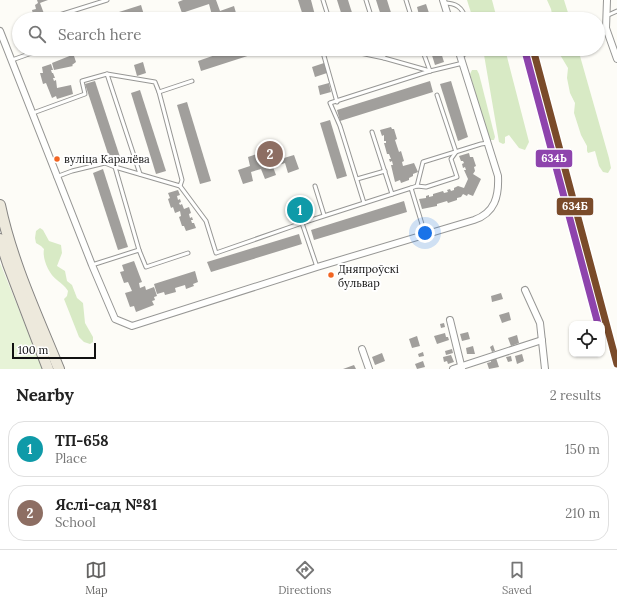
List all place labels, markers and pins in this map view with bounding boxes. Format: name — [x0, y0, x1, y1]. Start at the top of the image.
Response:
pin: 2 — [257, 139, 283, 169]
place label: вуліца Каралёва — [64, 152, 150, 166]
marker: вуліца Каралёва — [52, 154, 62, 164]
pin: 1 — [287, 195, 313, 225]
place label: Дняпроўскі бульвар — [338, 262, 399, 290]
marker: Дняпроўскі бульвар — [326, 270, 336, 280]

